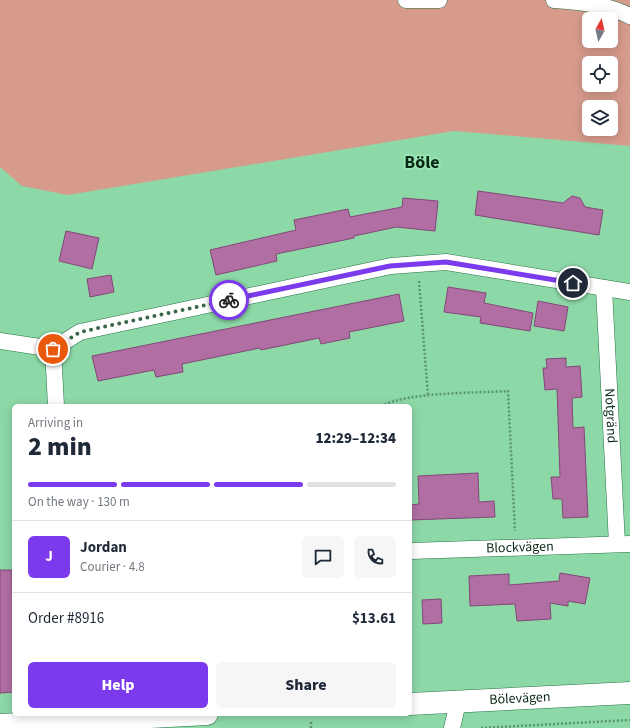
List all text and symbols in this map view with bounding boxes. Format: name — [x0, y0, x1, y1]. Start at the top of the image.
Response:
north arrow — [582, 12, 618, 48]
map controls — [582, 12, 618, 136]
button: locate — [582, 56, 618, 92]
button: layers — [582, 100, 618, 136]
district label: Böle — [404, 150, 440, 175]
pin — [556, 266, 590, 300]
icon: home — [562, 272, 584, 294]
courier — [209, 280, 249, 320]
icon: bike — [218, 289, 240, 311]
pin — [36, 332, 70, 366]
icon: bag — [42, 338, 64, 360]
street label: Notgränd — [599, 388, 622, 444]
text: Arriving in — [28, 414, 83, 432]
text: 2 min — [28, 428, 92, 465]
text: 12:29–12:34 — [315, 428, 396, 449]
text: On the way · 130 m — [28, 493, 130, 511]
button: chat — [302, 536, 344, 578]
button: phone — [354, 536, 396, 578]
street label: Blockvägen — [486, 536, 554, 559]
text: Jordan — [80, 537, 127, 558]
text: J — [45, 546, 53, 567]
text: Courier · 4.8 — [80, 558, 145, 576]
text: Order #8916 — [28, 608, 104, 629]
text: $13.61 — [352, 608, 396, 629]
button: Help — [28, 662, 208, 708]
button: Share — [216, 662, 396, 708]
street label: Bölevägen — [489, 687, 551, 710]

